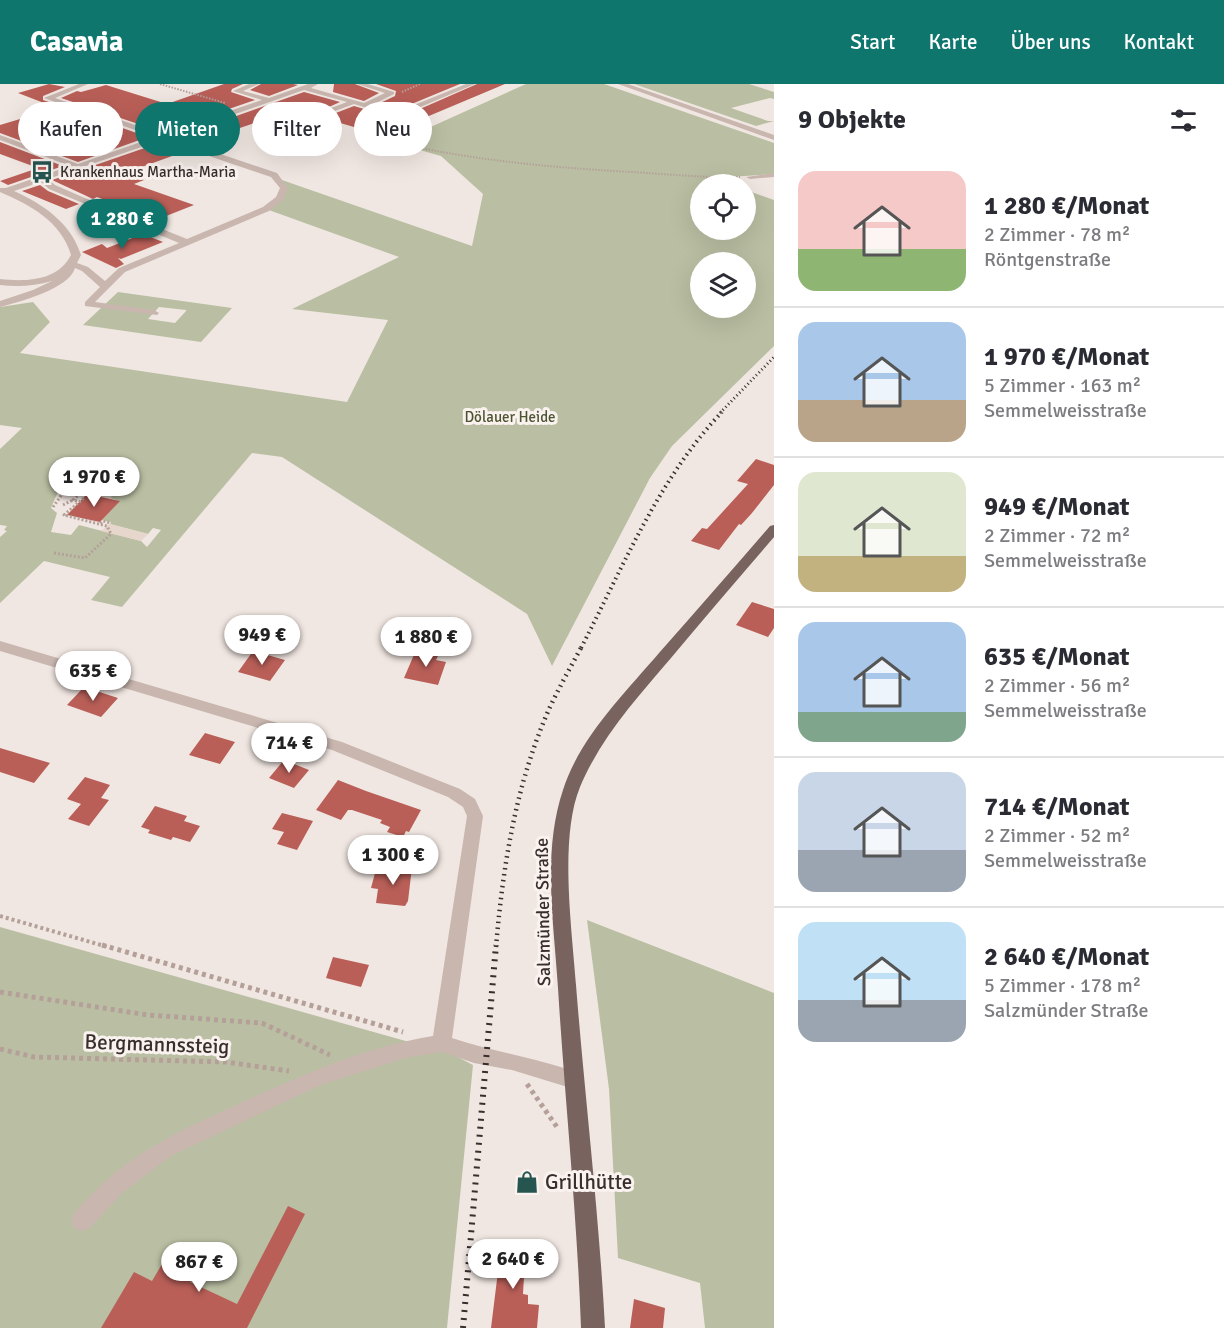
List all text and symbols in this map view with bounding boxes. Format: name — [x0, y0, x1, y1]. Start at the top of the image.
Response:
text: Casavia — [30, 25, 123, 59]
text: Start — [850, 29, 895, 55]
text: Karte — [928, 29, 977, 55]
text: Über uns — [1010, 29, 1091, 55]
text: Kontakt — [1124, 29, 1194, 55]
chip: Kaufen — [18, 102, 123, 156]
chip: Mieten — [135, 102, 240, 156]
chip: Filter — [252, 102, 342, 156]
chip: Neu — [354, 102, 432, 156]
text: 9 Objekte — [798, 104, 906, 136]
icon: filters — [1167, 104, 1200, 137]
bus stop icon: Krankenhaus Martha-Maria — [29, 159, 55, 185]
place label: Krankenhaus Martha-Maria — [60, 163, 236, 181]
map controls — [690, 174, 756, 318]
button: locate — [690, 174, 756, 240]
text: 1 280 €/Monat — [984, 190, 1149, 222]
icon: home — [846, 195, 918, 267]
pin: 1 280 € — [67, 199, 177, 250]
text: 1 280 € — [91, 206, 153, 231]
text: 2 Zimmer · 78 m² — [984, 222, 1130, 247]
text: Röntgenstraße — [984, 247, 1111, 272]
button: layers — [690, 252, 756, 318]
text: 1 970 €/Monat — [984, 341, 1149, 373]
icon: home — [846, 346, 918, 418]
text: 5 Zimmer · 163 m² — [984, 373, 1141, 398]
text: Semmelweisstraße — [984, 398, 1147, 423]
park label: Dölauer Heide — [464, 408, 556, 426]
pin: 1 970 € — [39, 457, 149, 508]
text: 1 970 € — [63, 464, 125, 489]
text: 949 €/Monat — [984, 491, 1130, 523]
icon: home — [846, 496, 918, 568]
text: 2 Zimmer · 72 m² — [984, 523, 1130, 548]
text: Semmelweisstraße — [984, 548, 1147, 573]
pin: 949 € — [220, 615, 304, 666]
pin: 1 880 € — [371, 617, 481, 668]
text: 949 € — [238, 622, 286, 647]
text: 1 880 € — [395, 624, 457, 649]
text: 635 €/Monat — [984, 641, 1130, 673]
icon: home — [846, 646, 918, 718]
pin: 635 € — [51, 651, 135, 702]
text: 635 € — [69, 658, 117, 683]
text: 2 Zimmer · 56 m² — [984, 673, 1130, 698]
text: Semmelweisstraße — [984, 698, 1147, 723]
pin: 714 € — [247, 723, 331, 774]
text: 714 € — [265, 730, 313, 755]
text: 714 €/Monat — [984, 791, 1130, 823]
icon: home — [846, 796, 918, 868]
text: 2 Zimmer · 52 m² — [984, 823, 1130, 848]
pin: 1 300 € — [338, 835, 448, 886]
street label: Salzmünder Straße — [531, 838, 555, 986]
text: 1 300 € — [362, 842, 424, 867]
text: Semmelweisstraße — [984, 848, 1147, 873]
text: 2 640 €/Monat — [984, 941, 1149, 973]
icon: home — [846, 946, 918, 1018]
text: 5 Zimmer · 178 m² — [984, 973, 1141, 998]
text: Salzmünder Straße — [984, 998, 1149, 1023]
street label: Bergmannssteig — [84, 1028, 230, 1060]
shop icon: Grillhütte — [514, 1169, 540, 1195]
place label: Grillhütte — [545, 1169, 632, 1195]
pin: 2 640 € — [458, 1239, 568, 1290]
pin: 867 € — [157, 1242, 241, 1293]
text: 2 640 € — [482, 1246, 544, 1271]
text: 867 € — [175, 1249, 223, 1274]

